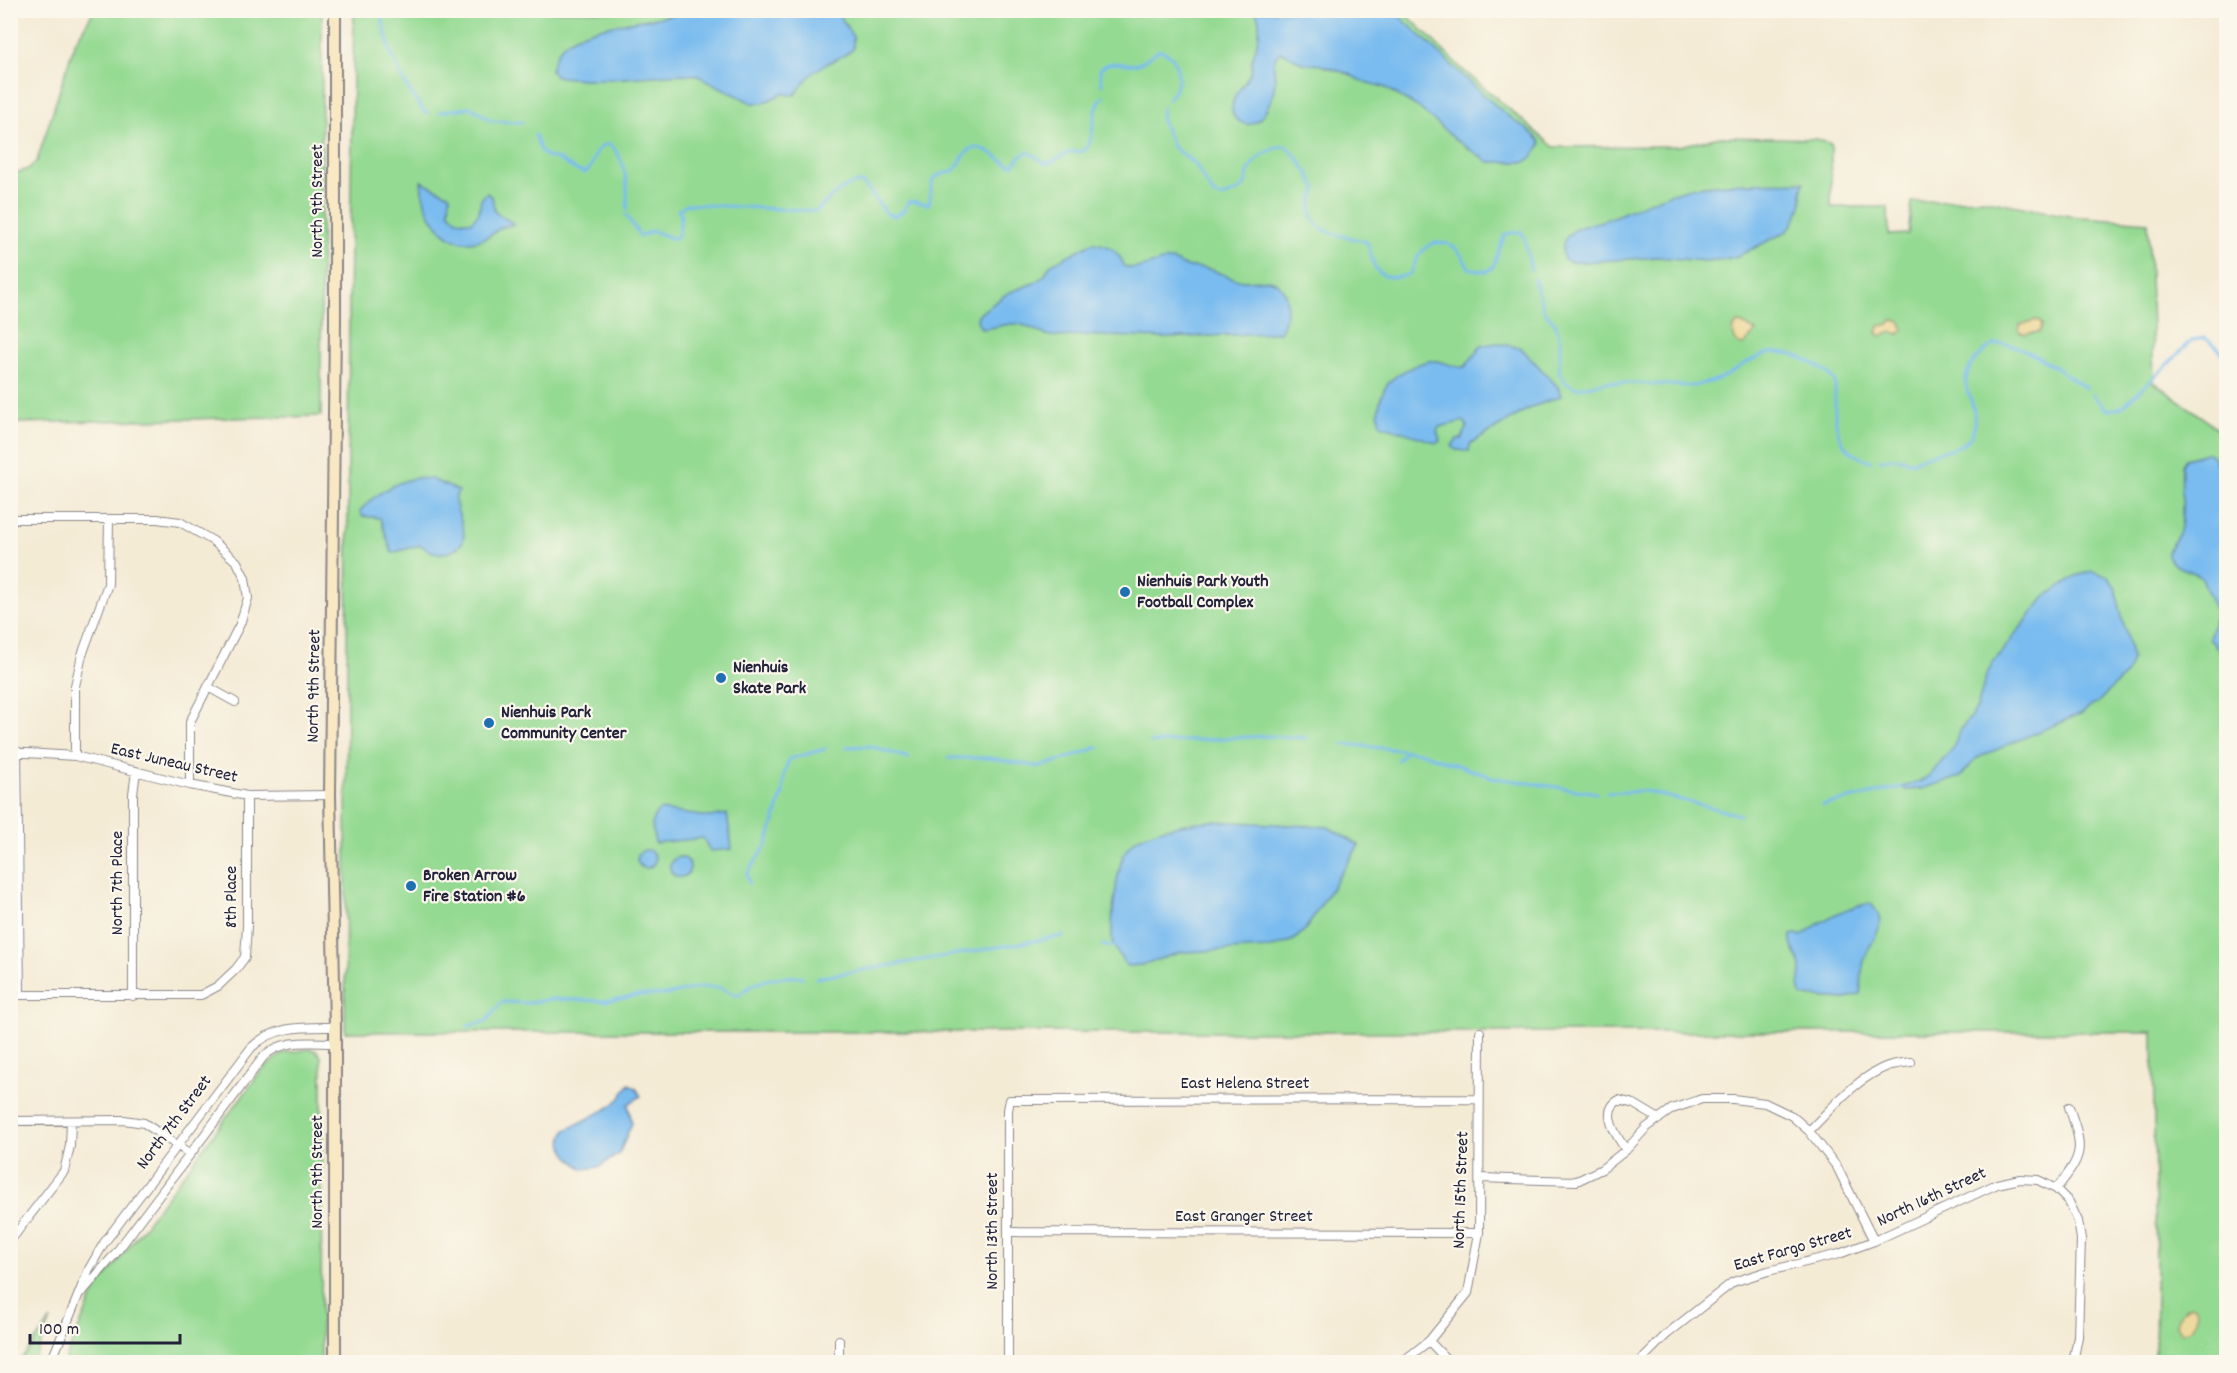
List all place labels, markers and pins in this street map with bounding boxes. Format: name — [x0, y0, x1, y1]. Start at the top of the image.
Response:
place label: Nienhuis Park Youth Football Complex — [1137, 570, 1268, 616]
marker: Nienhuis Park Youth Football Complex — [1118, 585, 1132, 599]
place label: Nienhuis Skate Park — [733, 656, 807, 702]
marker: Nienhuis Skate Park — [714, 671, 728, 685]
place label: Nienhuis Park Community Center — [501, 701, 627, 747]
marker: Nienhuis Park Community Center — [482, 716, 496, 730]
place label: Broken Arrow Fire Station #6 — [423, 864, 526, 910]
marker: Broken Arrow Fire Station #6 — [404, 879, 418, 893]

